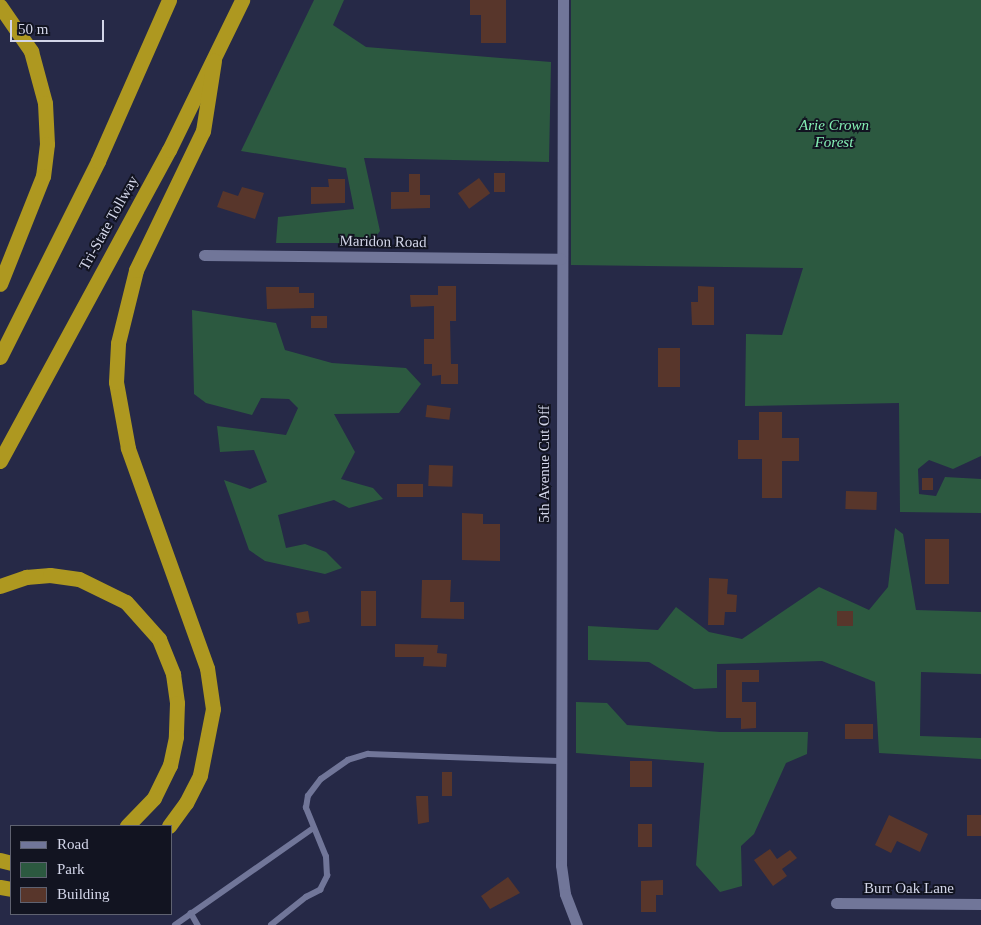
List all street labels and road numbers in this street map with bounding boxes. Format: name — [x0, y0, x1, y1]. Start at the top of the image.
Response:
street label: Tri-State Tollway — [76, 173, 142, 273]
street label: Maridon Road — [339, 232, 427, 252]
street label: 5th Avenue Cut Off — [536, 405, 554, 523]
street label: Burr Oak Lane — [864, 880, 954, 898]

